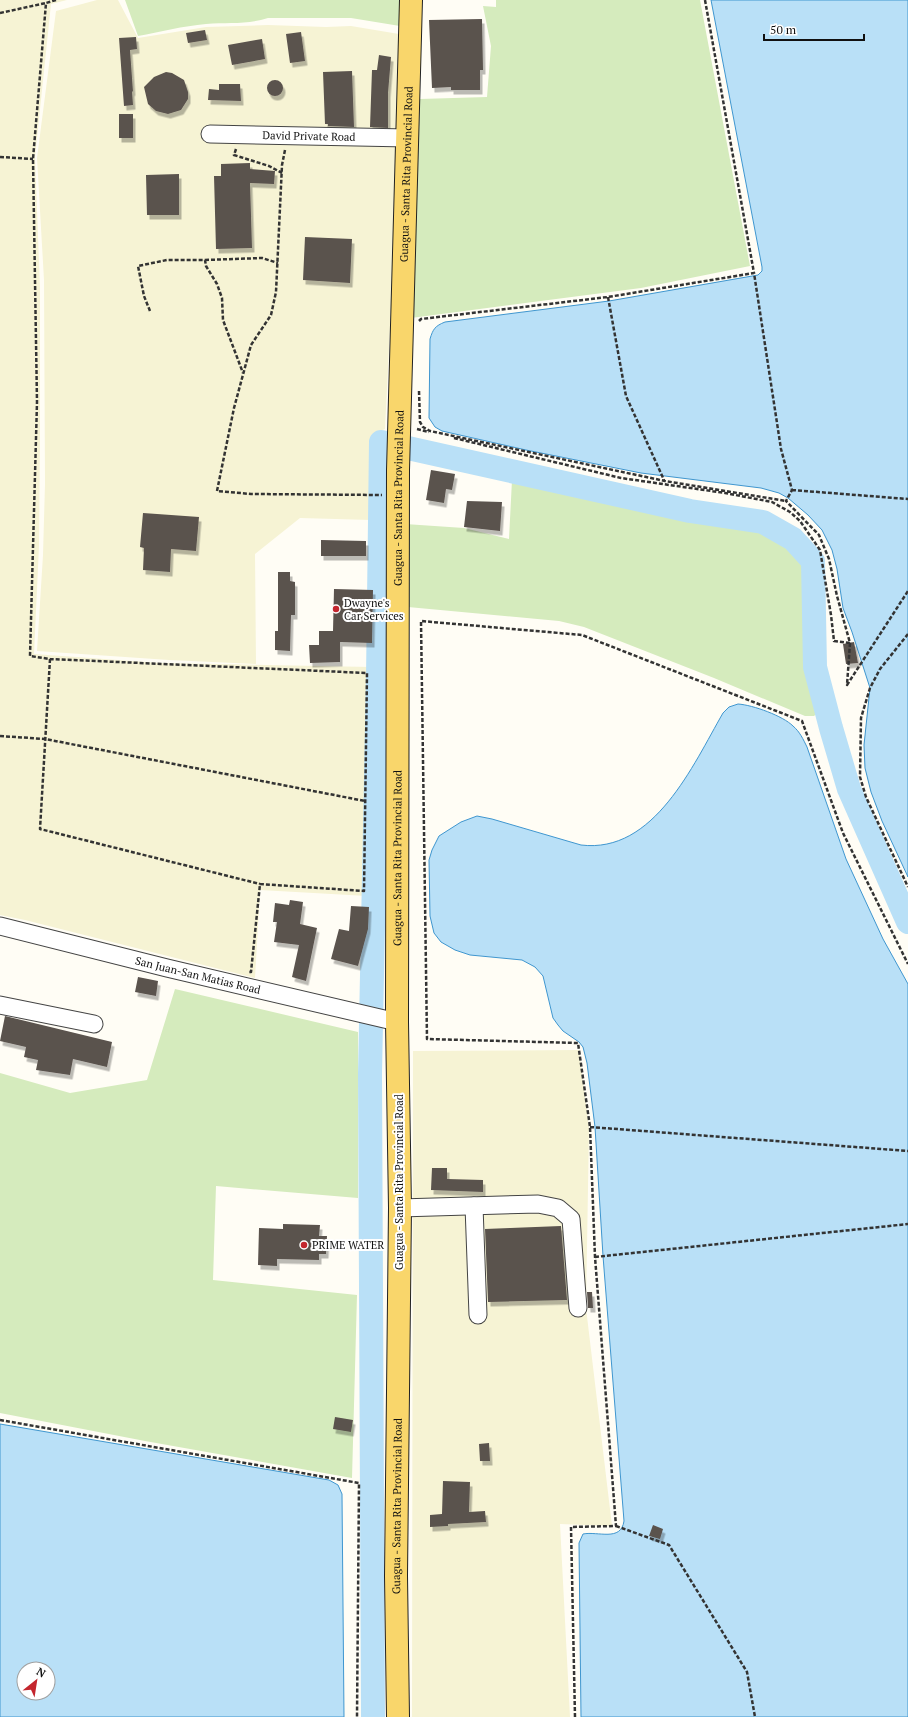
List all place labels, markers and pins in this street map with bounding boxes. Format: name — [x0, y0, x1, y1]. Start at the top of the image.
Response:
place label: Dwayne's Car Services — [344, 596, 404, 623]
marker: Dwayne's Car Services — [331, 604, 341, 614]
place label: PRIME WATER — [312, 1238, 384, 1252]
marker: PRIME WATER — [299, 1240, 309, 1250]

